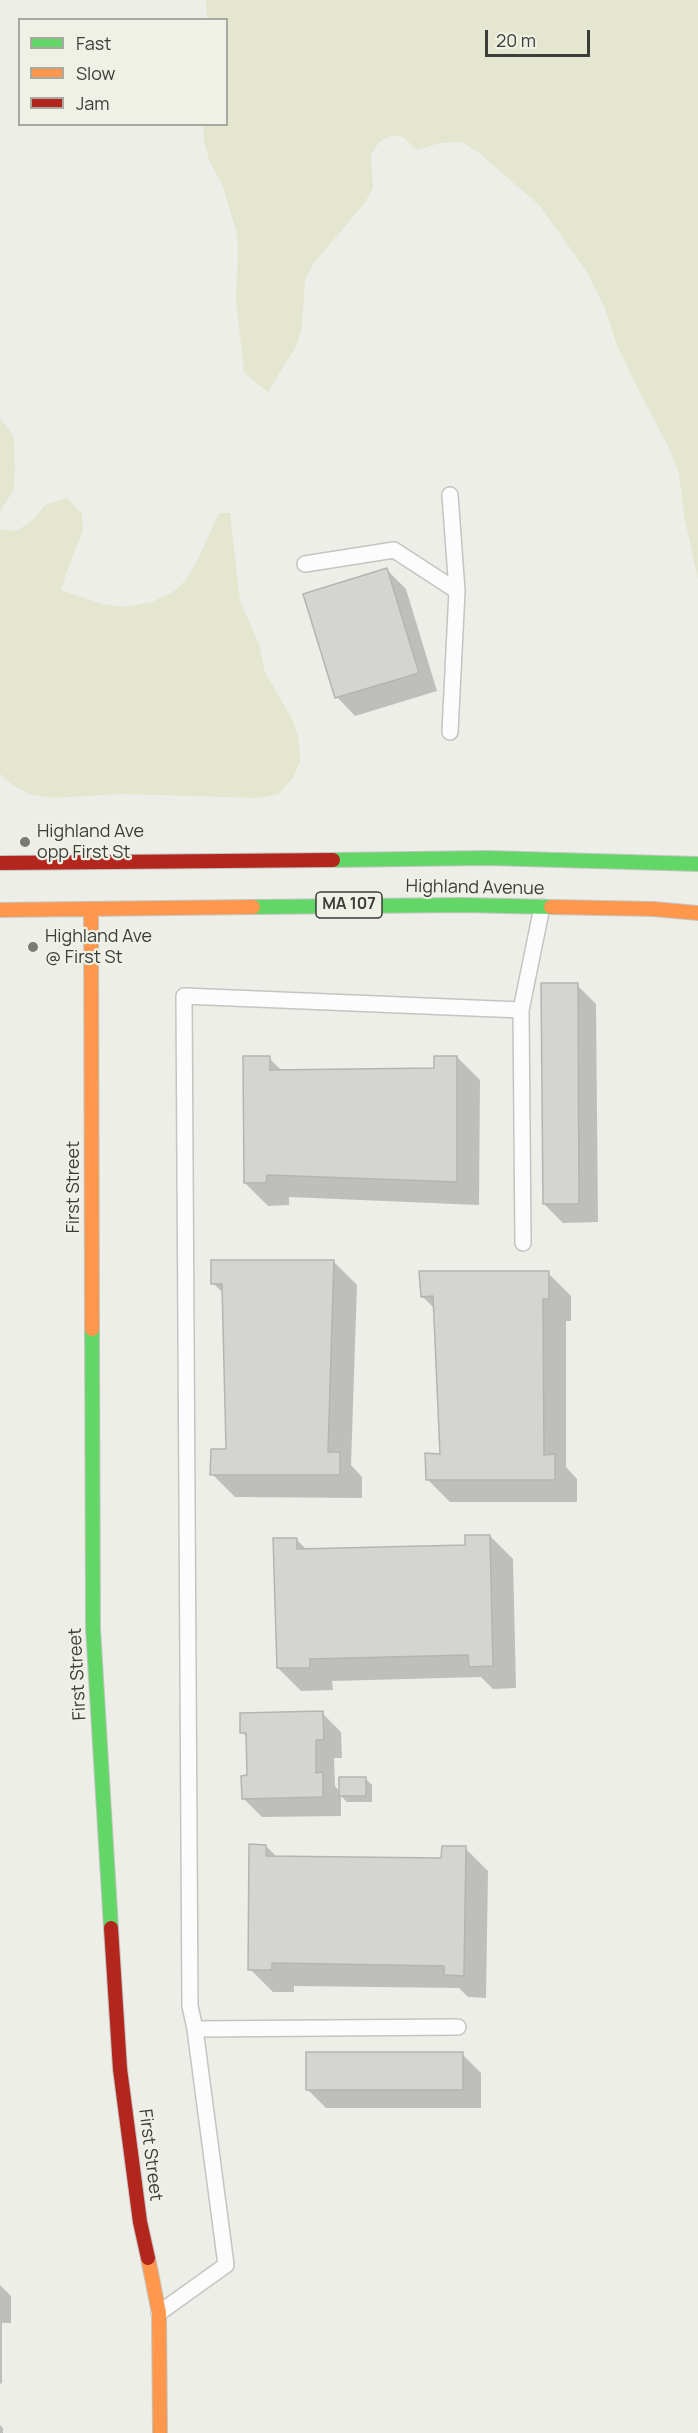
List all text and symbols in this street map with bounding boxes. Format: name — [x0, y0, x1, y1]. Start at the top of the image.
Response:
legend — [18, 18, 228, 126]
scale bar — [488, 18, 593, 56]
text: 20 m — [496, 28, 536, 52]
text: Fast — [76, 31, 111, 55]
text: Slow — [76, 61, 115, 85]
text: Jam — [76, 91, 110, 115]
place label: Highland Ave opp First St — [37, 821, 144, 864]
marker: Highland Ave opp First St — [18, 835, 32, 849]
street label: Highland Avenue — [406, 876, 544, 900]
road number: MA 107 — [316, 892, 382, 918]
place label: Highland Ave @ First St — [45, 926, 152, 968]
marker: Highland Ave @ First St — [26, 940, 40, 954]
street label: First Street — [63, 1141, 85, 1233]
street label: First Street — [65, 1627, 91, 1721]
street label: First Street — [134, 2108, 166, 2202]

